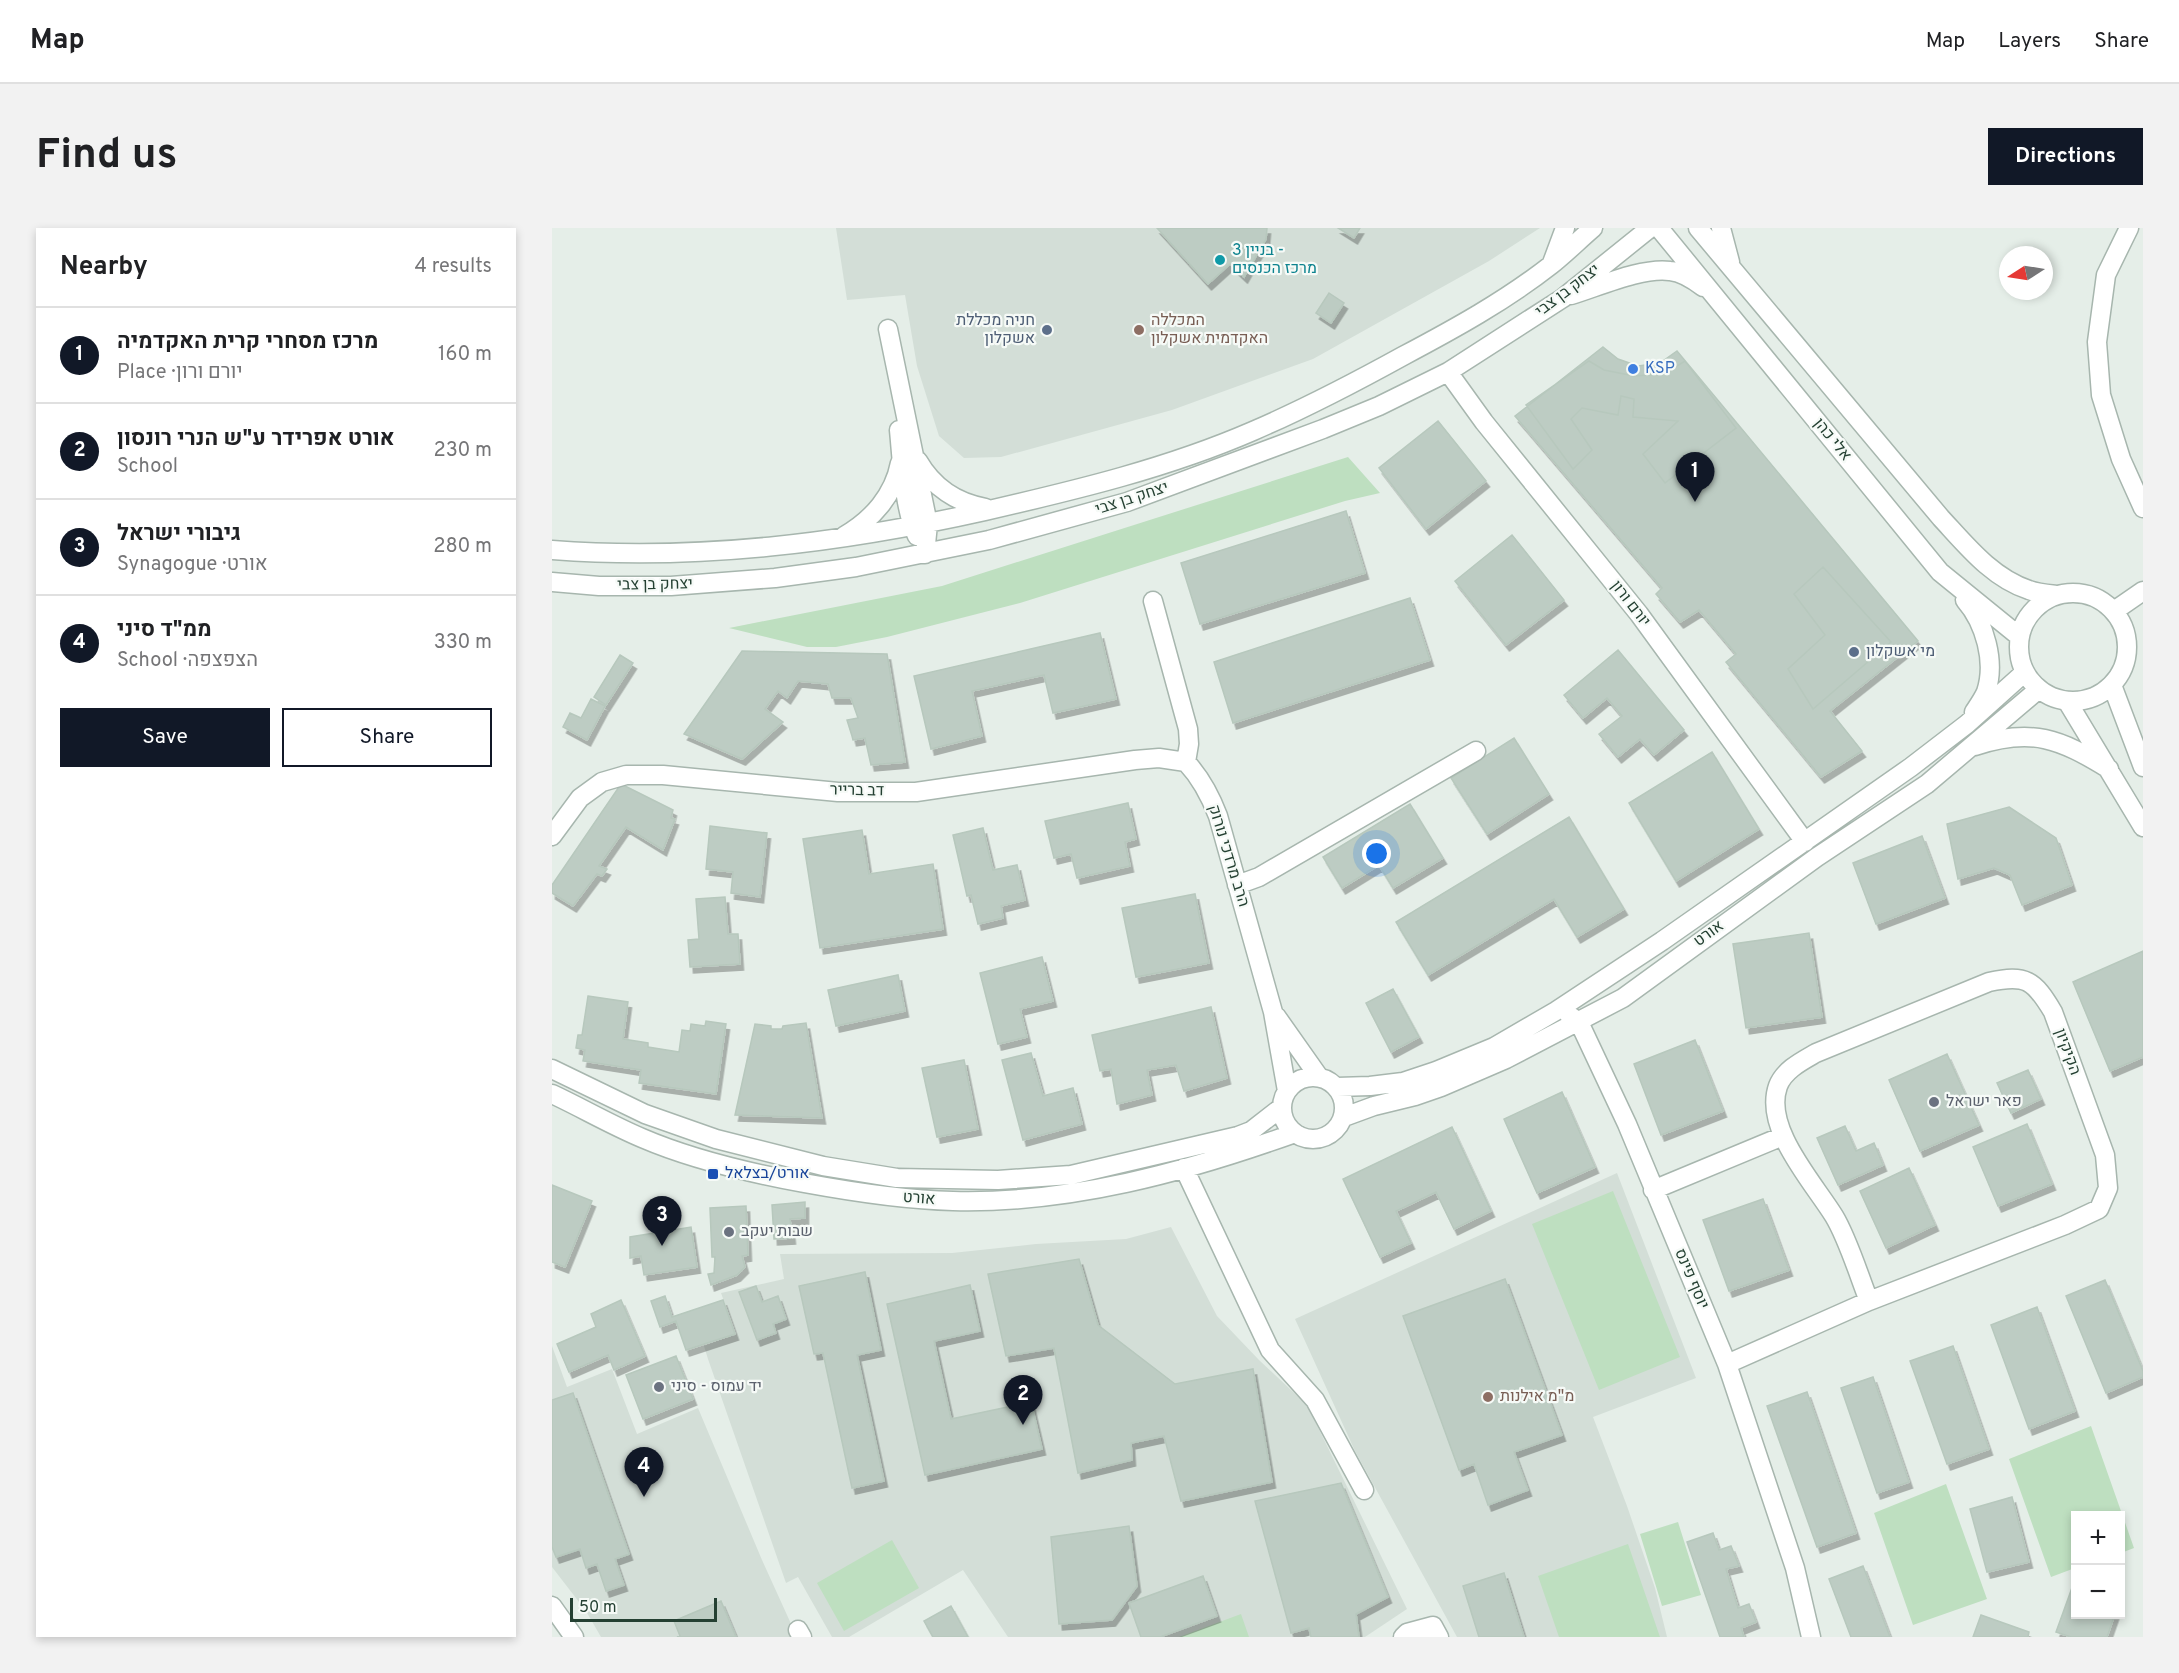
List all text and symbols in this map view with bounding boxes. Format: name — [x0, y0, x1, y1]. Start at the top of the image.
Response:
text: Map — [30, 23, 85, 59]
text: Map — [1926, 28, 1965, 55]
text: Layers — [1998, 28, 2061, 55]
text: Share — [2094, 28, 2149, 55]
button: Directions — [1988, 128, 2143, 185]
text: Find us — [36, 130, 177, 183]
place label: בניין 3 - מרכז הכנסים — [1232, 241, 1317, 279]
north arrow — [1999, 246, 2053, 300]
text: Nearby — [60, 251, 148, 284]
marker: בניין 3 - מרכז הכנסים — [1213, 253, 1227, 267]
text: 4 results — [415, 254, 492, 280]
street label: יצחק בן צבי — [1532, 260, 1604, 322]
place label: חניה מכללת אשקלון — [956, 311, 1035, 349]
place label: המכללה האקדמית אשקלון — [1151, 311, 1268, 349]
marker: חניה מכללת אשקלון — [1040, 323, 1054, 337]
marker: המכללה האקדמית אשקלון — [1132, 323, 1146, 337]
text: מרכז מסחרי קרית האקדמיה — [117, 329, 378, 356]
text: 1 — [76, 342, 84, 368]
text: 160 m — [438, 342, 492, 368]
place label: KSP — [1645, 359, 1675, 379]
text: Place · יורם ורון — [117, 360, 243, 386]
marker: KSP — [1626, 362, 1640, 376]
street label: אלי כהן — [1809, 414, 1855, 466]
text: אורט אפרידר ע"ש הנרי רונסון — [117, 426, 395, 453]
text: 2 — [73, 438, 86, 464]
text: 230 m — [433, 438, 492, 464]
pin: 1 — [1676, 452, 1714, 502]
text: School — [117, 454, 178, 480]
street label: יצחק בן צבי — [1093, 478, 1171, 520]
text: גיבורי ישראל — [117, 521, 241, 548]
text: 3 — [74, 534, 86, 560]
text: 280 m — [433, 534, 492, 560]
text: Synagogue · אורט — [117, 552, 268, 578]
street label: יצחק בן צבי — [617, 574, 693, 596]
street label: יורם ורון — [1606, 577, 1654, 631]
text: ממ"ד סיני — [117, 617, 212, 644]
text: 4 — [73, 630, 86, 656]
text: 330 m — [434, 630, 492, 656]
place label: מי אשקלון — [1866, 642, 1935, 662]
marker: מי אשקלון — [1847, 645, 1861, 659]
text: School · הצפצפה — [117, 648, 258, 674]
button: Save — [60, 708, 270, 767]
button: Share — [282, 708, 492, 767]
street label: דב ברייר — [830, 781, 884, 801]
street label: הרב מרדכי נורוק — [1203, 802, 1253, 910]
your location — [1362, 839, 1391, 868]
street label: אורט — [1690, 916, 1728, 952]
street label: הקיקיון — [2049, 1026, 2085, 1078]
place label: פאר ישראל — [1946, 1092, 2022, 1112]
marker: פאר ישראל — [1927, 1095, 1941, 1109]
place label: אורט/בצלאל — [725, 1164, 809, 1184]
marker: אורט/בצלאל — [706, 1167, 720, 1181]
street label: אורט — [902, 1188, 936, 1210]
pin: 3 — [642, 1196, 682, 1246]
place label: שבות יעקב — [741, 1222, 813, 1242]
marker: שבות יעקב — [722, 1225, 736, 1239]
street label: יוסף פינס — [1669, 1246, 1713, 1312]
pin: 2 — [1004, 1376, 1042, 1425]
place label: יד עמוס - סיני — [671, 1377, 762, 1397]
marker: יד עמוס - סיני — [652, 1380, 666, 1394]
place label: מ"מ אילנות — [1500, 1387, 1574, 1407]
marker: מ"מ אילנות — [1481, 1390, 1495, 1404]
pin: 4 — [624, 1448, 664, 1497]
map controls — [2071, 1511, 2125, 1619]
button: + — [2071, 1511, 2125, 1565]
button: − — [2071, 1565, 2125, 1619]
scale bar — [570, 1595, 717, 1622]
text: 50 m — [579, 1598, 617, 1618]

